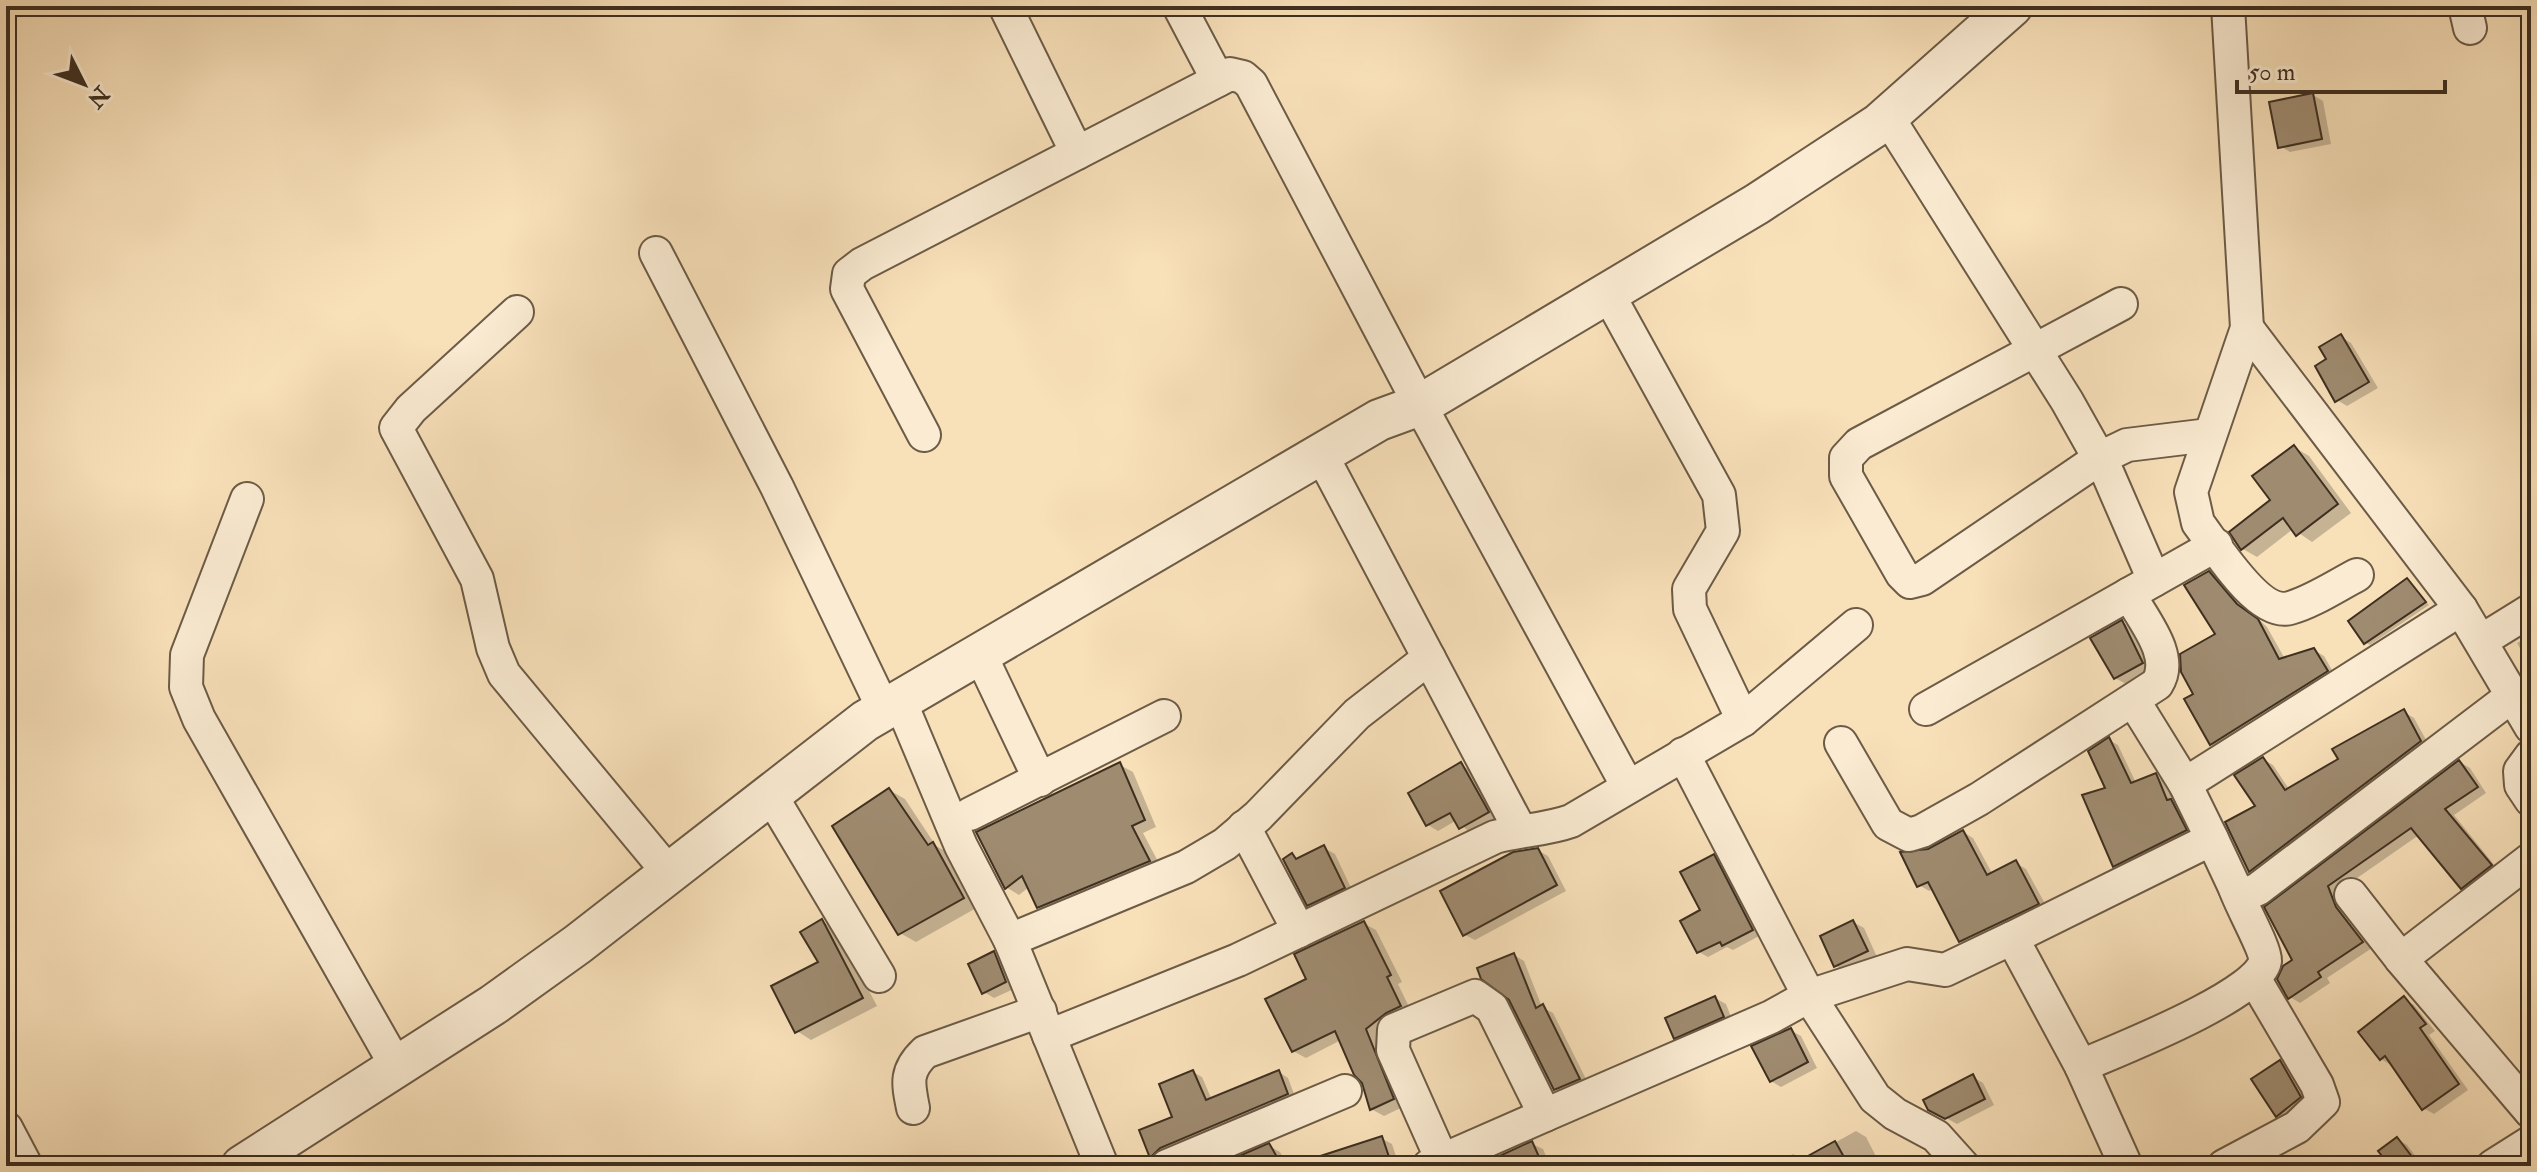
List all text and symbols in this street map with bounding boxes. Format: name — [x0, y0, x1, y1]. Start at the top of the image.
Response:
north arrow — [44, 44, 124, 124]
scale bar — [2237, 44, 2445, 94]
text: 50 m — [2249, 57, 2296, 88]
text: N — [81, 79, 116, 114]

